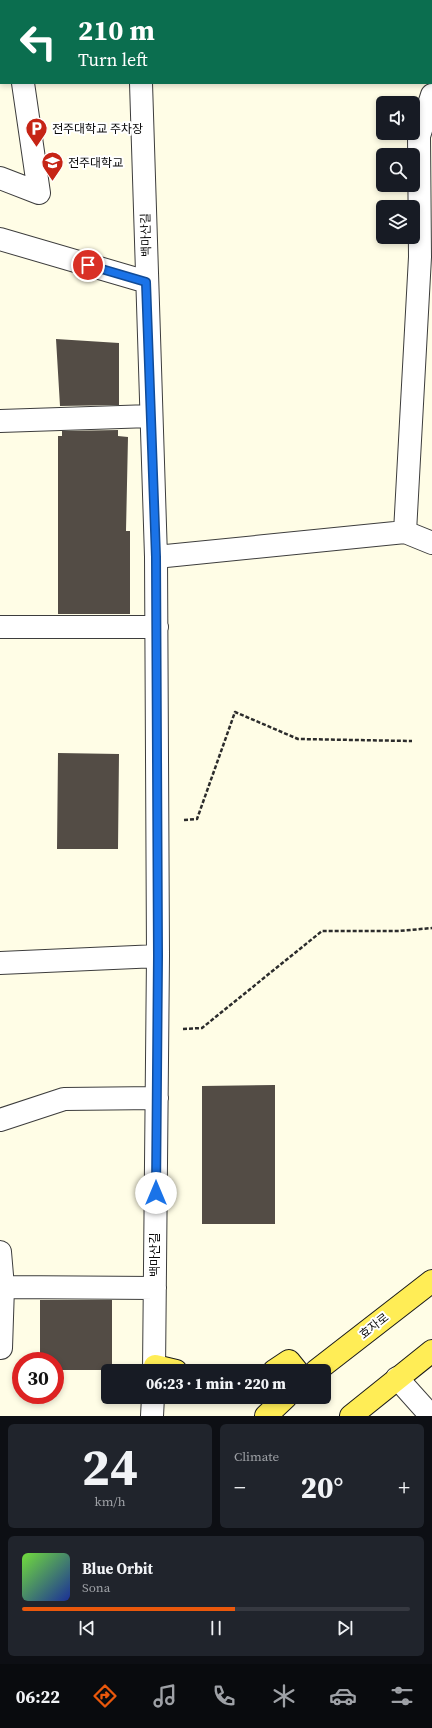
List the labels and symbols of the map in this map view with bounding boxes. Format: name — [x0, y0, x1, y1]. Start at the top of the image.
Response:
parking icon: 전주대학교 주차장 — [24, 116, 50, 149]
place label: 전주대학교 주차장 — [52, 121, 143, 137]
school or university icon: 전주대학교 — [40, 150, 66, 183]
place label: 전주대학교 — [68, 155, 123, 171]
street label: 백마산길 — [138, 213, 154, 257]
pin — [71, 248, 105, 282]
position arrow — [135, 1172, 177, 1214]
street label: 백마산길 — [147, 1233, 163, 1277]
street label: 효자로 — [356, 1309, 392, 1343]
speed limit sign: 30 — [12, 1352, 64, 1404]

